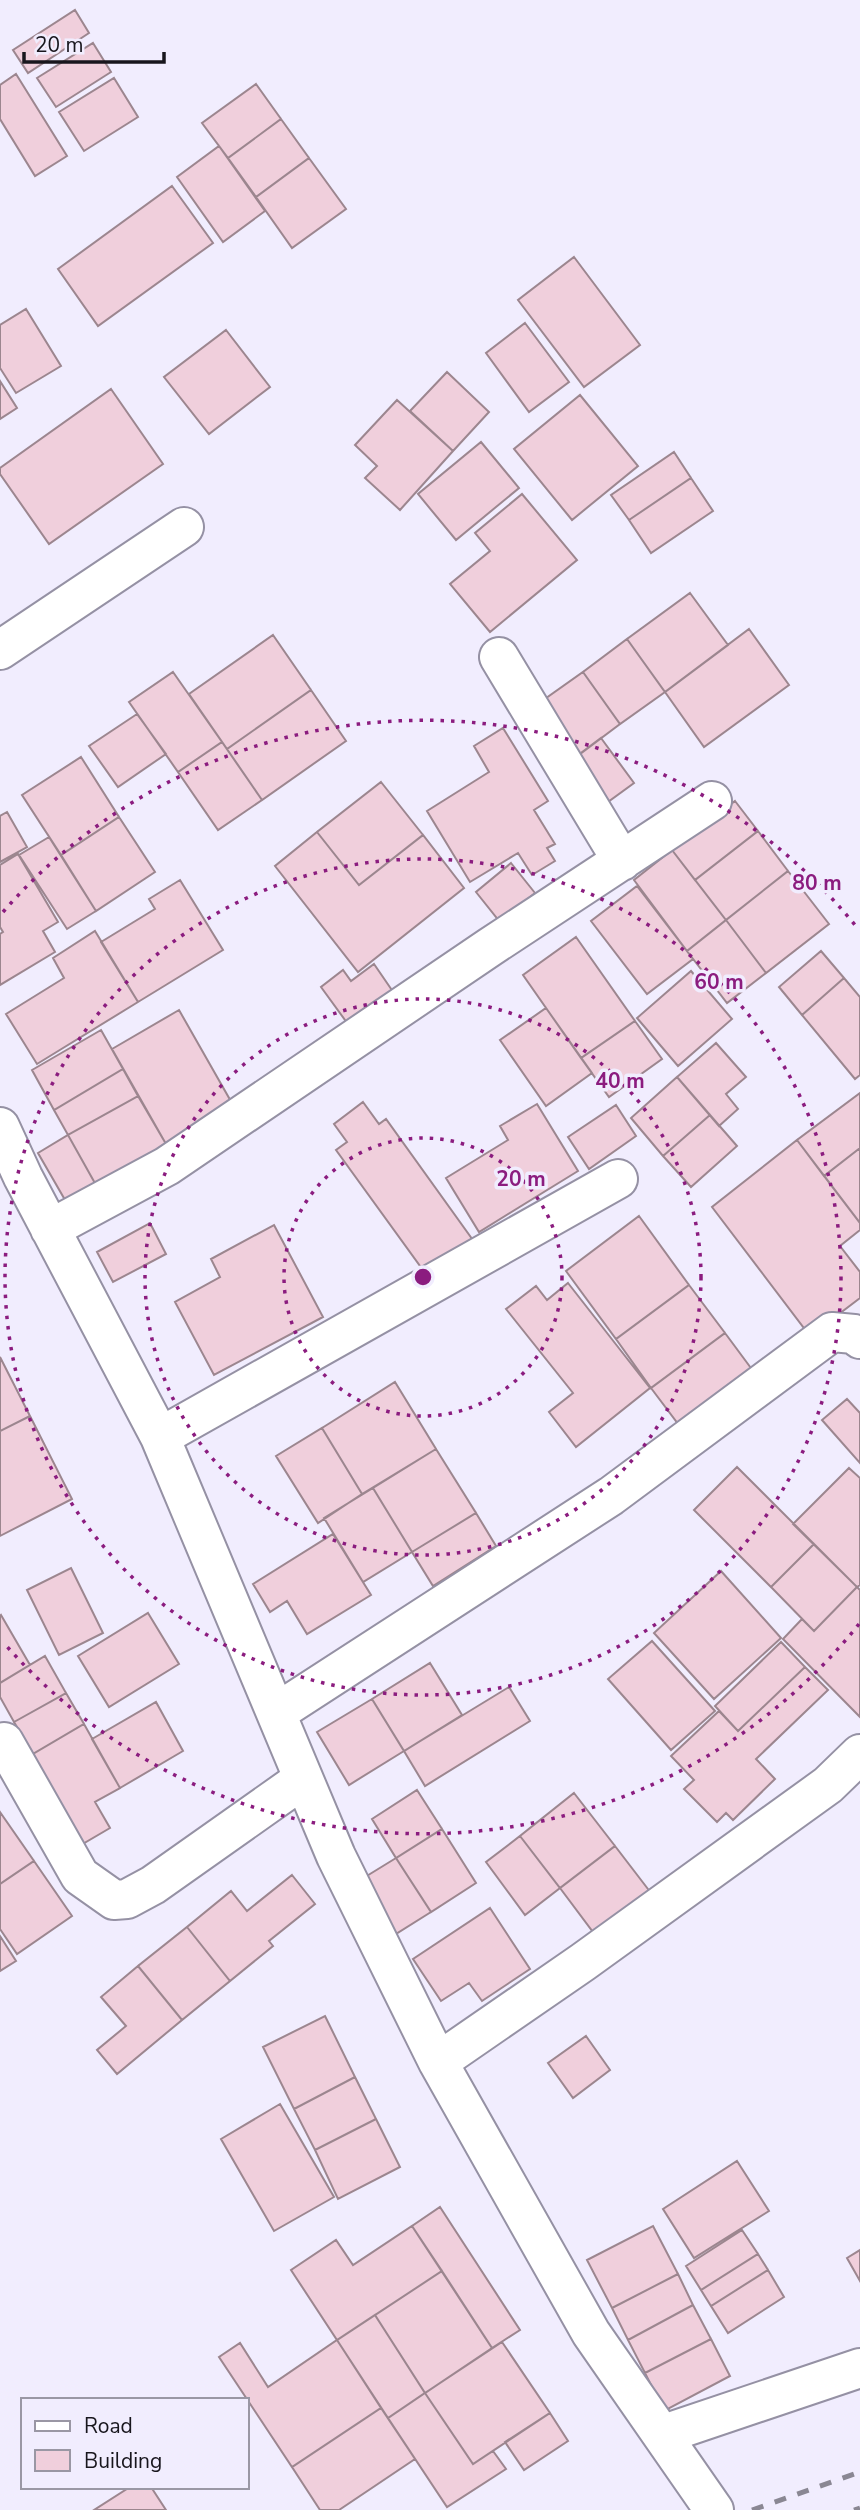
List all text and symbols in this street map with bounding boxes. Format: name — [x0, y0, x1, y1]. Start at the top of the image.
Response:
scale bar — [24, 21, 164, 65]
text: 20 m — [35, 31, 84, 59]
text: 80 m — [792, 869, 842, 897]
text: 60 m — [694, 968, 744, 996]
text: 40 m — [595, 1067, 645, 1095]
text: 20 m — [496, 1165, 546, 1193]
centre of rings — [411, 1265, 435, 1289]
legend — [21, 2398, 248, 2489]
text: Road — [84, 2412, 133, 2440]
text: Building — [84, 2447, 162, 2475]

